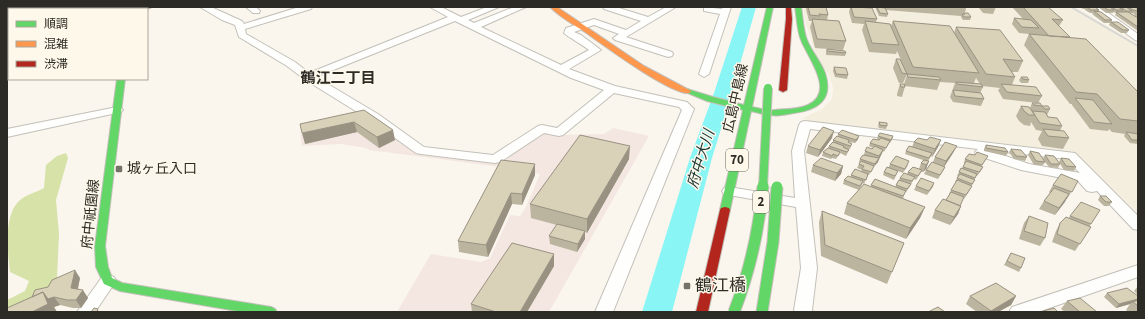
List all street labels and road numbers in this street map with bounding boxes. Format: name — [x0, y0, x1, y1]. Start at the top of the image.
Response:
street label: 広島中島線 — [718, 62, 754, 134]
road number: 70 — [726, 149, 748, 171]
street label: 府中祇園線 — [77, 178, 105, 250]
road number: 2 — [753, 191, 769, 213]

